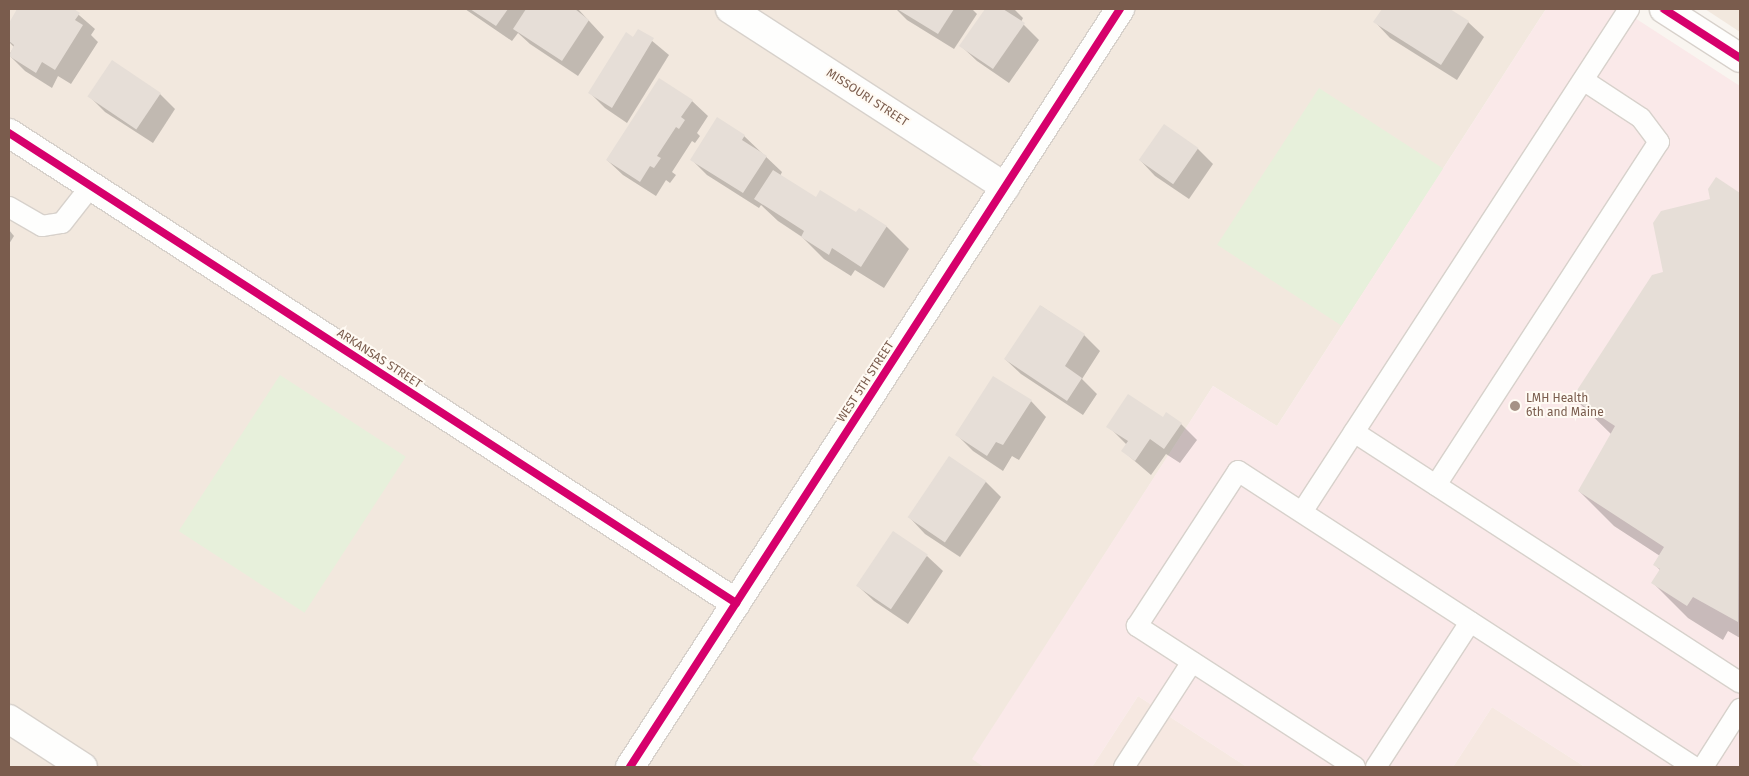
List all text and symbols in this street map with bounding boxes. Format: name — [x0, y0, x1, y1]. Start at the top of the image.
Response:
street label: MISSOURI STREET — [823, 66, 911, 130]
street label: ARKANSAS STREET — [334, 326, 424, 392]
street label: WEST 5TH STREET — [834, 339, 898, 425]
place label: LMH Health 6th and Maine — [1526, 392, 1604, 420]
marker: LMH Health 6th and Maine — [1508, 399, 1522, 413]

